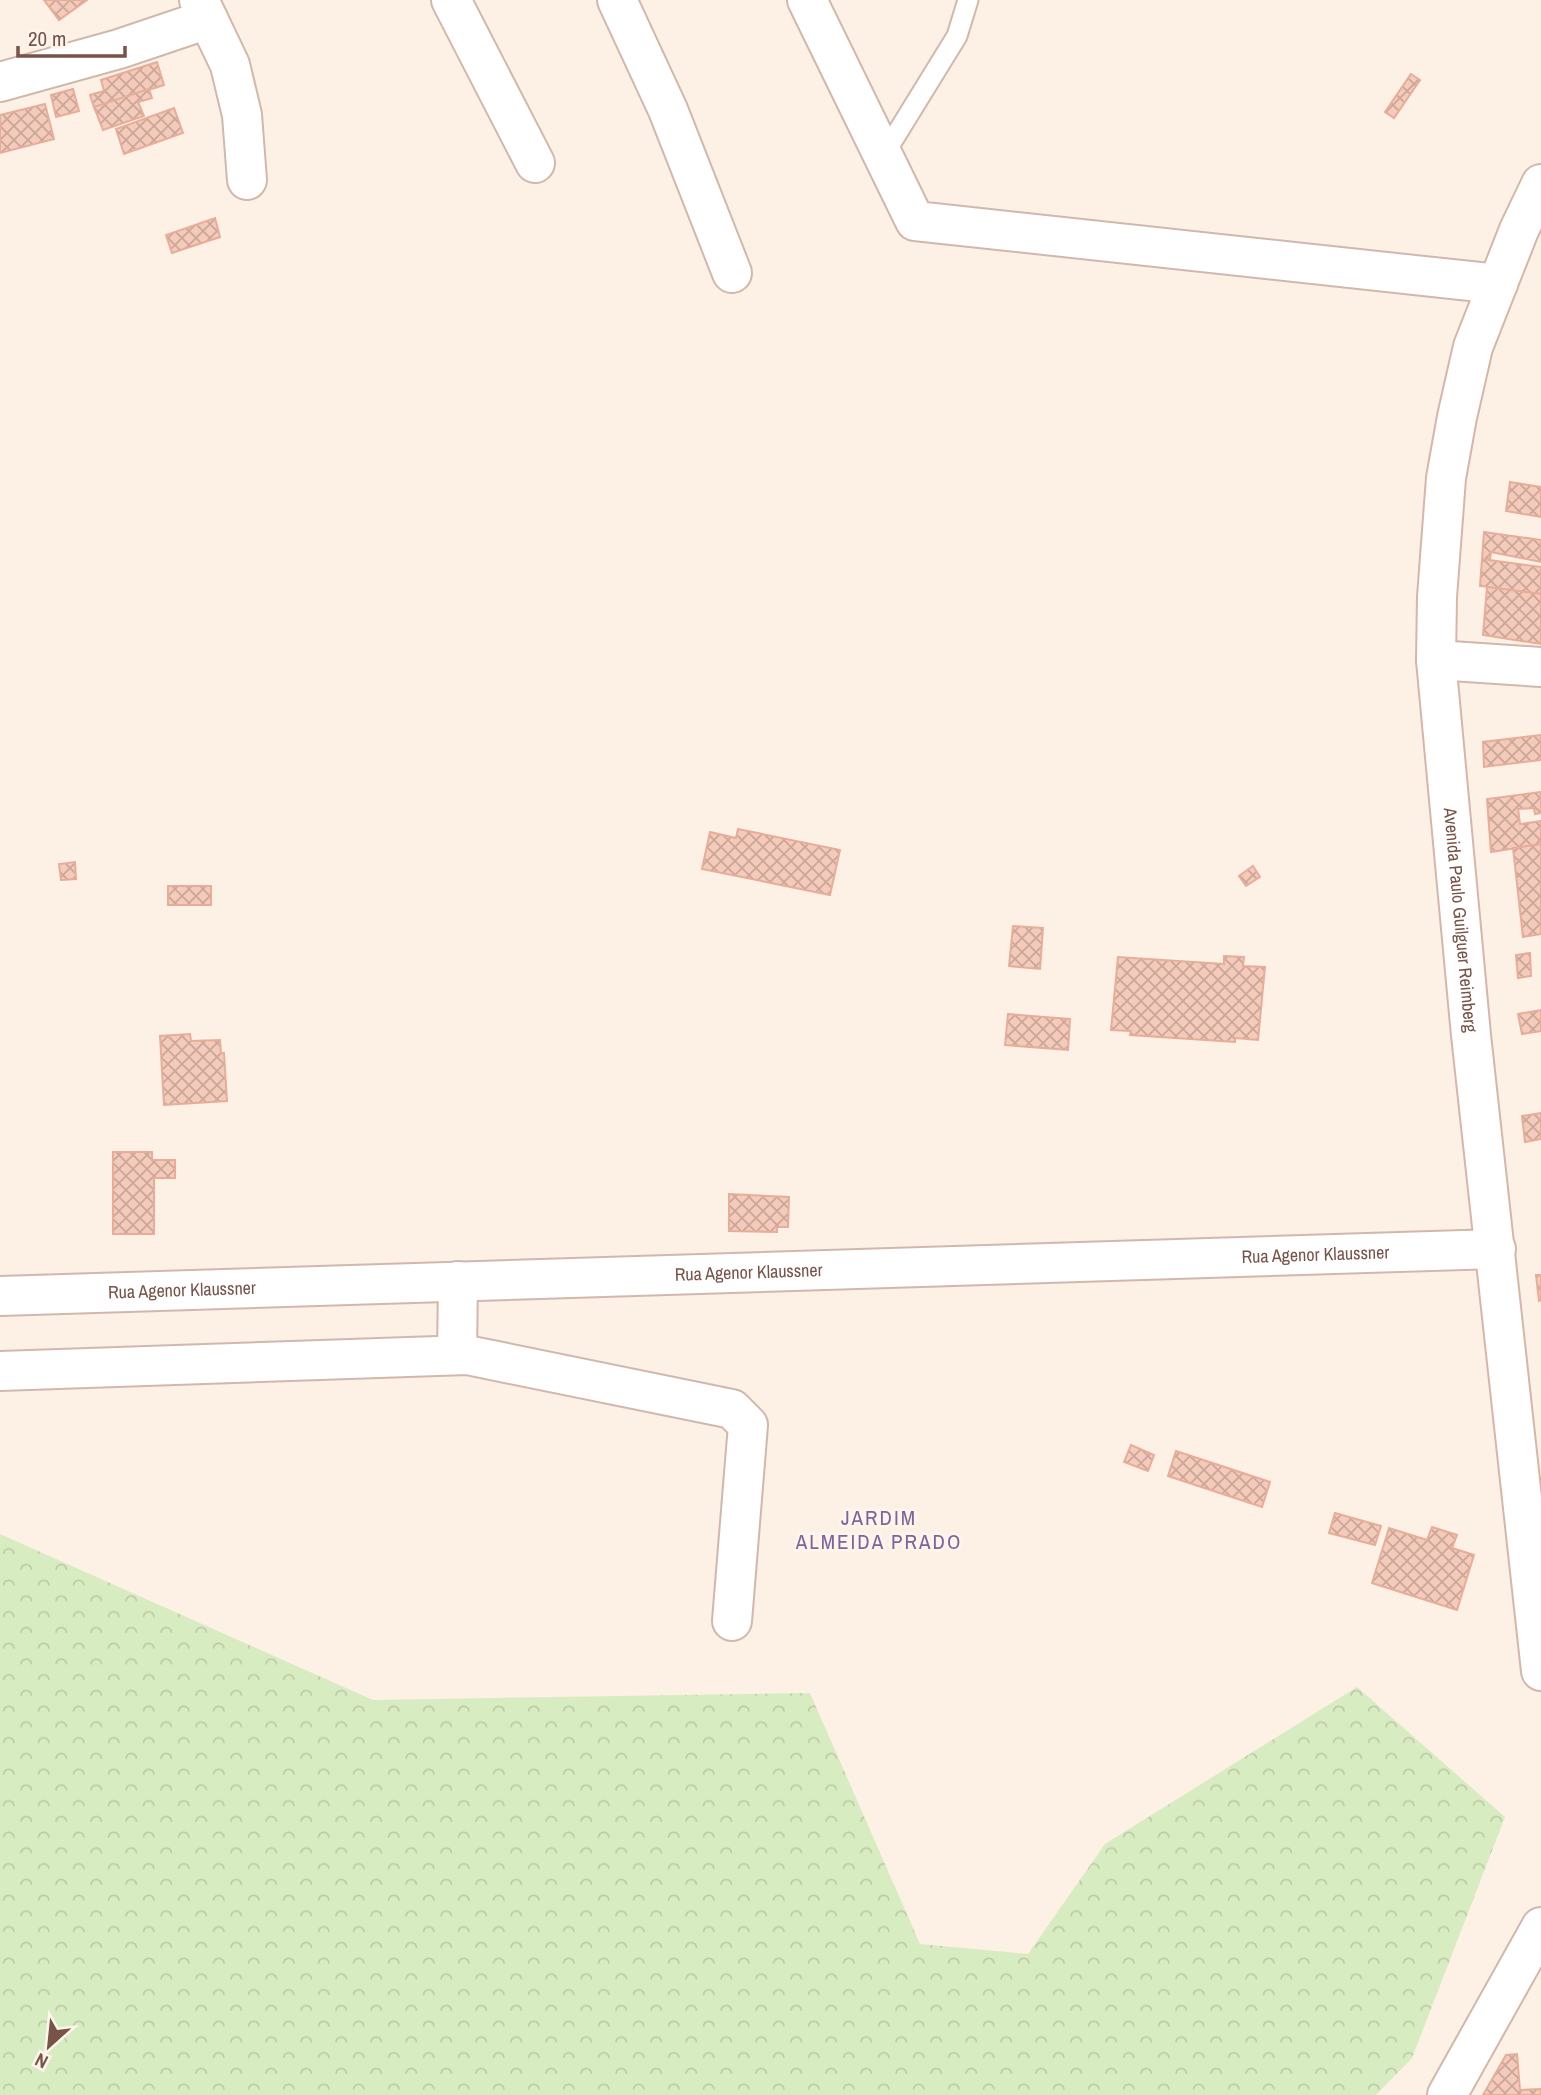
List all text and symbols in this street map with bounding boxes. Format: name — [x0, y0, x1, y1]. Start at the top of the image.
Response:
scale bar — [18, 14, 124, 58]
text: 20 m — [28, 24, 66, 53]
street label: Avenida Paulo Guilguer Reimberg — [1438, 805, 1484, 1034]
street label: Rua Agenor Klaussner — [1241, 1239, 1390, 1269]
street label: Rua Agenor Klaussner — [674, 1257, 823, 1287]
street label: Rua Agenor Klaussner — [108, 1275, 256, 1305]
district label: JARDIM ALMEIDA PRADO — [795, 1503, 962, 1556]
north arrow — [14, 2011, 84, 2081]
text: N — [30, 2047, 52, 2075]

